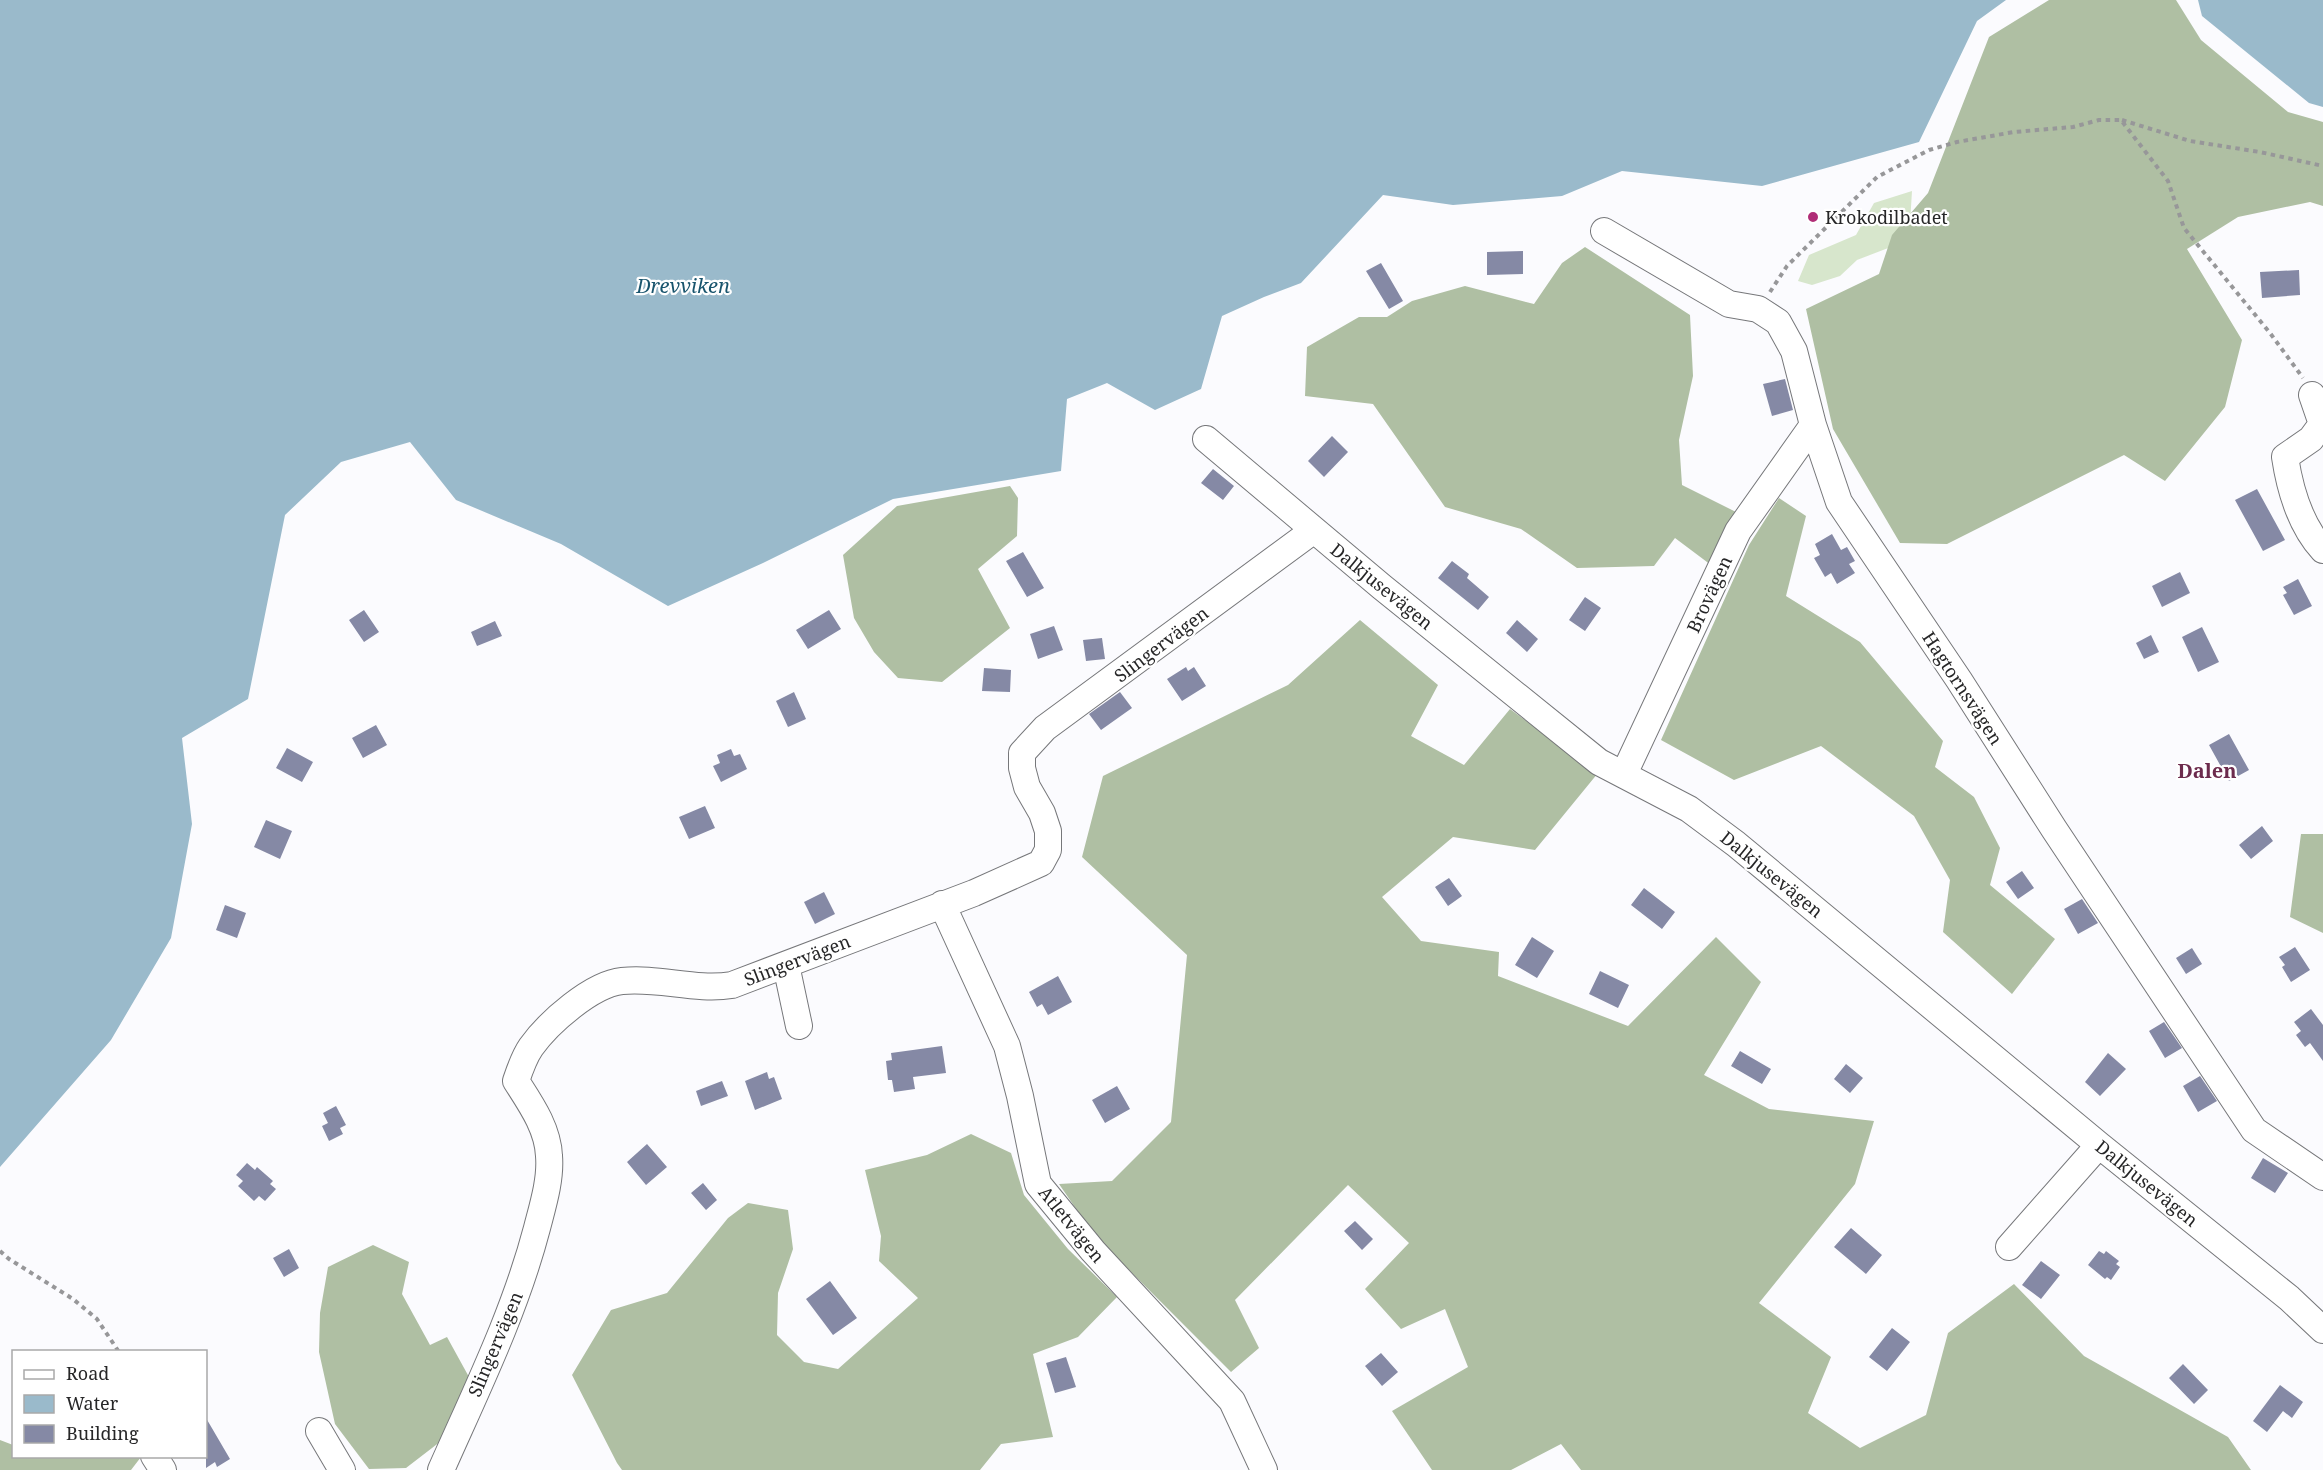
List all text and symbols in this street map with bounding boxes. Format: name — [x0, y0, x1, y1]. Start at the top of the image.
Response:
place label: Krokodilbadet — [1825, 205, 1948, 229]
marker: Krokodilbadet — [1806, 210, 1820, 224]
water label: Drevviken — [635, 272, 730, 299]
street label: Dalkjusevägen — [1326, 537, 1439, 635]
street label: Brovägen — [1681, 551, 1737, 636]
street label: Slingervägen — [1109, 600, 1213, 687]
street label: Hagtornsvägen — [1917, 627, 2009, 750]
district label: Dalen — [2177, 757, 2237, 784]
street label: Dalkjusevägen — [1716, 825, 1829, 923]
street label: Slingervägen — [740, 929, 854, 991]
street label: Dalkjusevägen — [2091, 1134, 2204, 1232]
street label: Atletvägen — [1034, 1181, 1111, 1268]
street label: Slingervägen — [462, 1287, 528, 1400]
legend — [12, 1350, 207, 1458]
text: Road — [66, 1361, 109, 1385]
text: Water — [66, 1391, 119, 1415]
text: Building — [66, 1421, 139, 1445]

